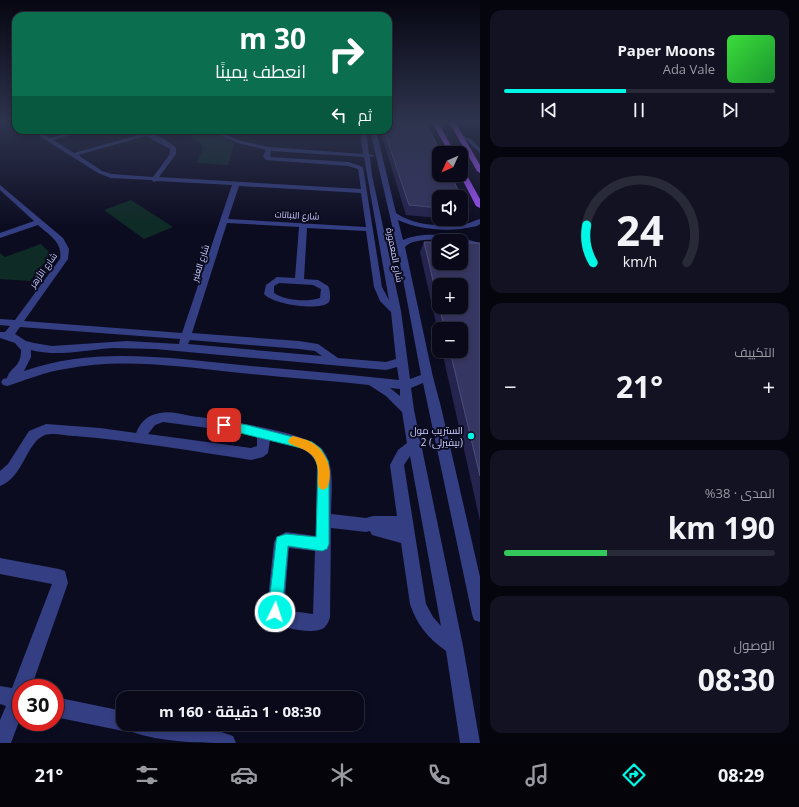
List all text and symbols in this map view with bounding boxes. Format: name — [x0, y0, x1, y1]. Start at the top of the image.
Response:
text: 30 m — [239, 19, 306, 57]
icon: right — [320, 28, 372, 80]
text: Paper Moons — [617, 40, 715, 60]
text: انعطف يمينًا — [215, 59, 306, 83]
text: Ada Vale — [663, 60, 715, 78]
icon: previous — [538, 99, 560, 121]
icon: pause — [628, 99, 650, 121]
icon: next — [719, 99, 741, 121]
icon: left — [328, 104, 350, 126]
text: ثم — [358, 105, 372, 125]
north arrow — [432, 146, 468, 182]
map controls — [432, 146, 468, 358]
button: sound — [432, 190, 468, 226]
text: 24 — [616, 202, 663, 258]
street label: شارع النباتات — [274, 207, 320, 223]
street label: شارع المعمورة — [383, 227, 407, 283]
button: layers — [432, 234, 468, 270]
street label: شارع العنبر — [188, 243, 212, 284]
street label: شارع الأزهر — [26, 250, 60, 291]
text: km/h — [622, 251, 657, 270]
button: + — [432, 278, 468, 314]
button: − — [432, 322, 468, 358]
text: التكييف — [734, 343, 775, 361]
text: 21° — [616, 366, 663, 407]
text: − — [504, 371, 517, 401]
text: + — [762, 371, 775, 401]
pin — [207, 408, 241, 442]
icon: arrive — [213, 414, 235, 436]
place label: الستريب مول 2 (بيفيرلى) — [410, 423, 463, 449]
marker: الستريب مول 2 (بيفيرلى) — [466, 431, 476, 441]
text: المدى · 38% — [705, 484, 775, 502]
text: 190 km — [668, 507, 775, 548]
position arrow — [254, 591, 296, 633]
text: الوصول — [734, 636, 775, 654]
text: 08:30 — [698, 659, 775, 700]
speed limit sign: 30 — [12, 679, 64, 731]
text: 08:30 · 1 دقيقة · 160 m — [159, 701, 321, 721]
icon: filters — [133, 761, 161, 789]
icon: car — [230, 761, 258, 789]
icon: climate — [328, 761, 356, 789]
icon: phone — [425, 761, 453, 789]
icon: music — [523, 761, 551, 789]
icon: directions — [620, 761, 648, 789]
text: 21° — [35, 763, 63, 787]
text: 08:29 — [718, 763, 764, 787]

